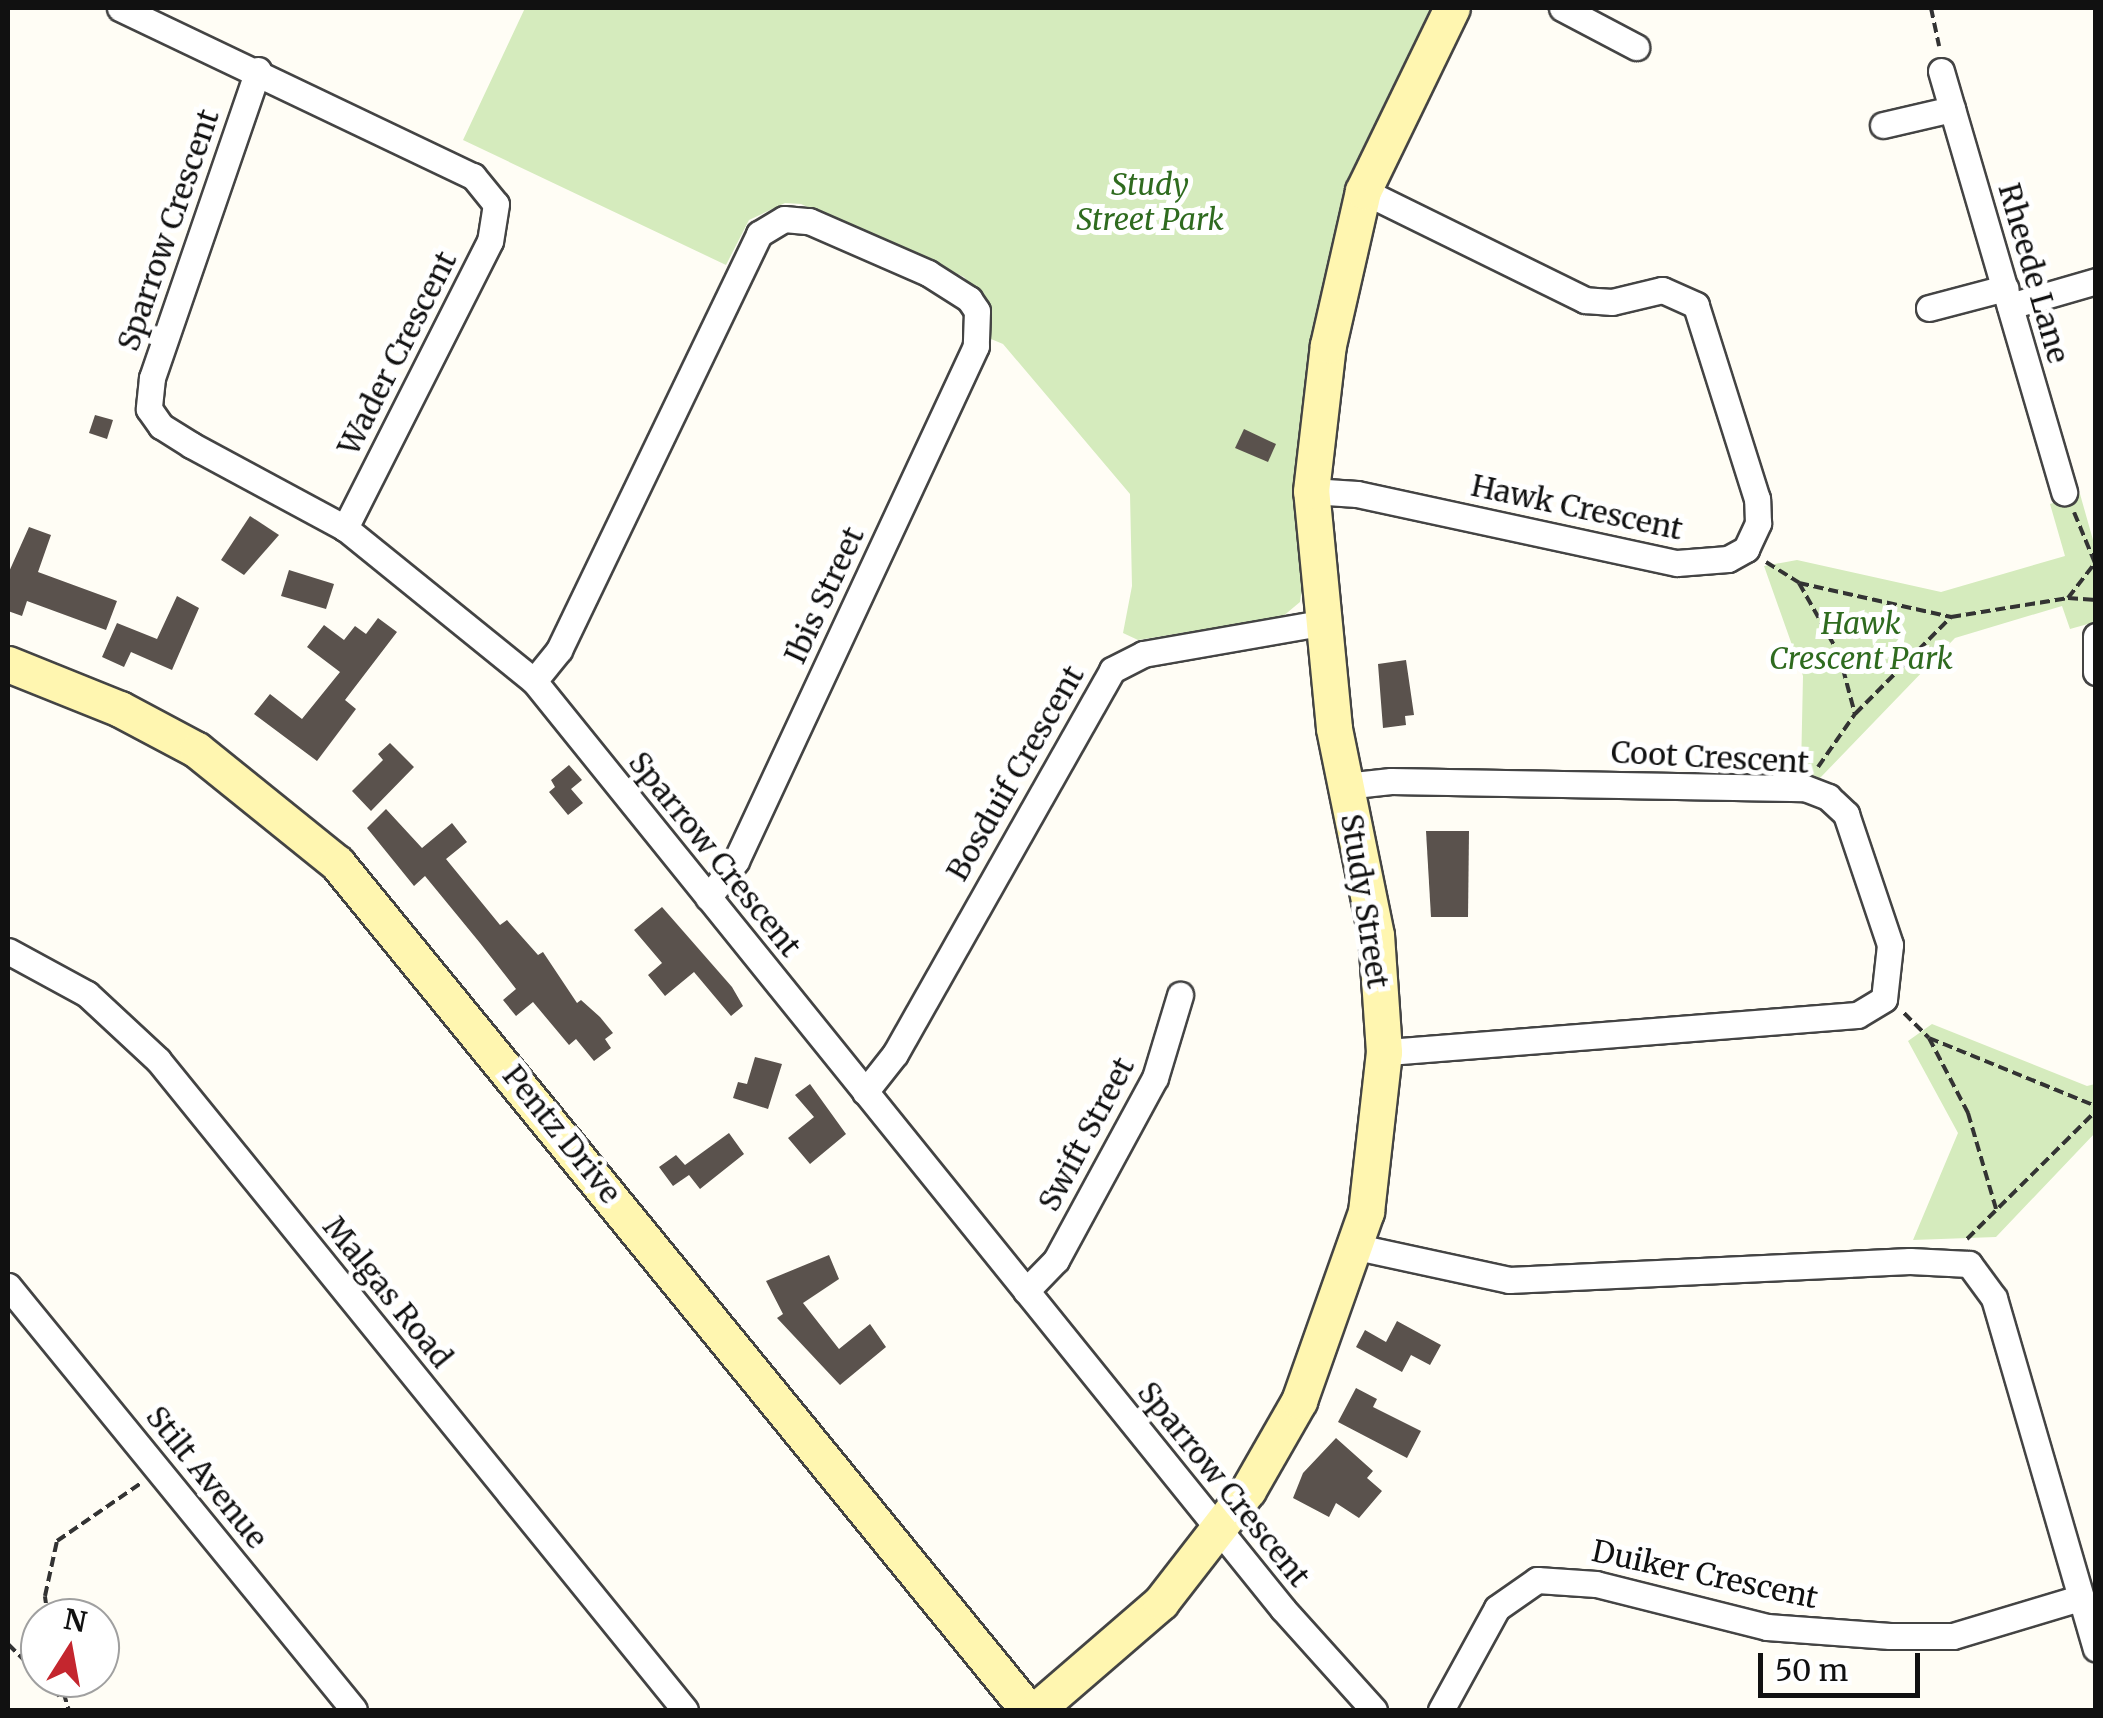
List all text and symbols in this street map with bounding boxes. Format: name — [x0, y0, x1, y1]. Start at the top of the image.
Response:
street label: Sparrow Crescent — [110, 105, 226, 355]
park label: Study Street Park — [1076, 166, 1224, 236]
street label: Rheede Lane — [1991, 179, 2077, 367]
street label: Wader Crescent — [330, 245, 464, 461]
street label: Hawk Crescent — [1468, 467, 1686, 547]
street label: Ibis Street — [777, 521, 871, 669]
park label: Hawk Crescent Park — [1769, 605, 1953, 676]
street label: Bosduif Crescent — [939, 659, 1091, 887]
street label: Coot Crescent — [1610, 734, 1810, 780]
street label: Sparrow Crescent — [621, 744, 809, 964]
street label: Study Street — [1333, 811, 1397, 991]
street label: Swift Street — [1030, 1051, 1142, 1217]
street label: Pentz Drive — [496, 1058, 628, 1210]
street label: Malgas Road — [316, 1209, 460, 1375]
street label: Sparrow Crescent — [1130, 1374, 1318, 1594]
street label: Stilt Avenue — [139, 1399, 275, 1555]
street label: Duiker Crescent — [1589, 1532, 1821, 1616]
north arrow — [20, 1598, 120, 1698]
text: N — [61, 1601, 90, 1640]
scale bar — [1763, 1633, 1926, 1695]
text: 50 m — [1775, 1651, 1848, 1689]

